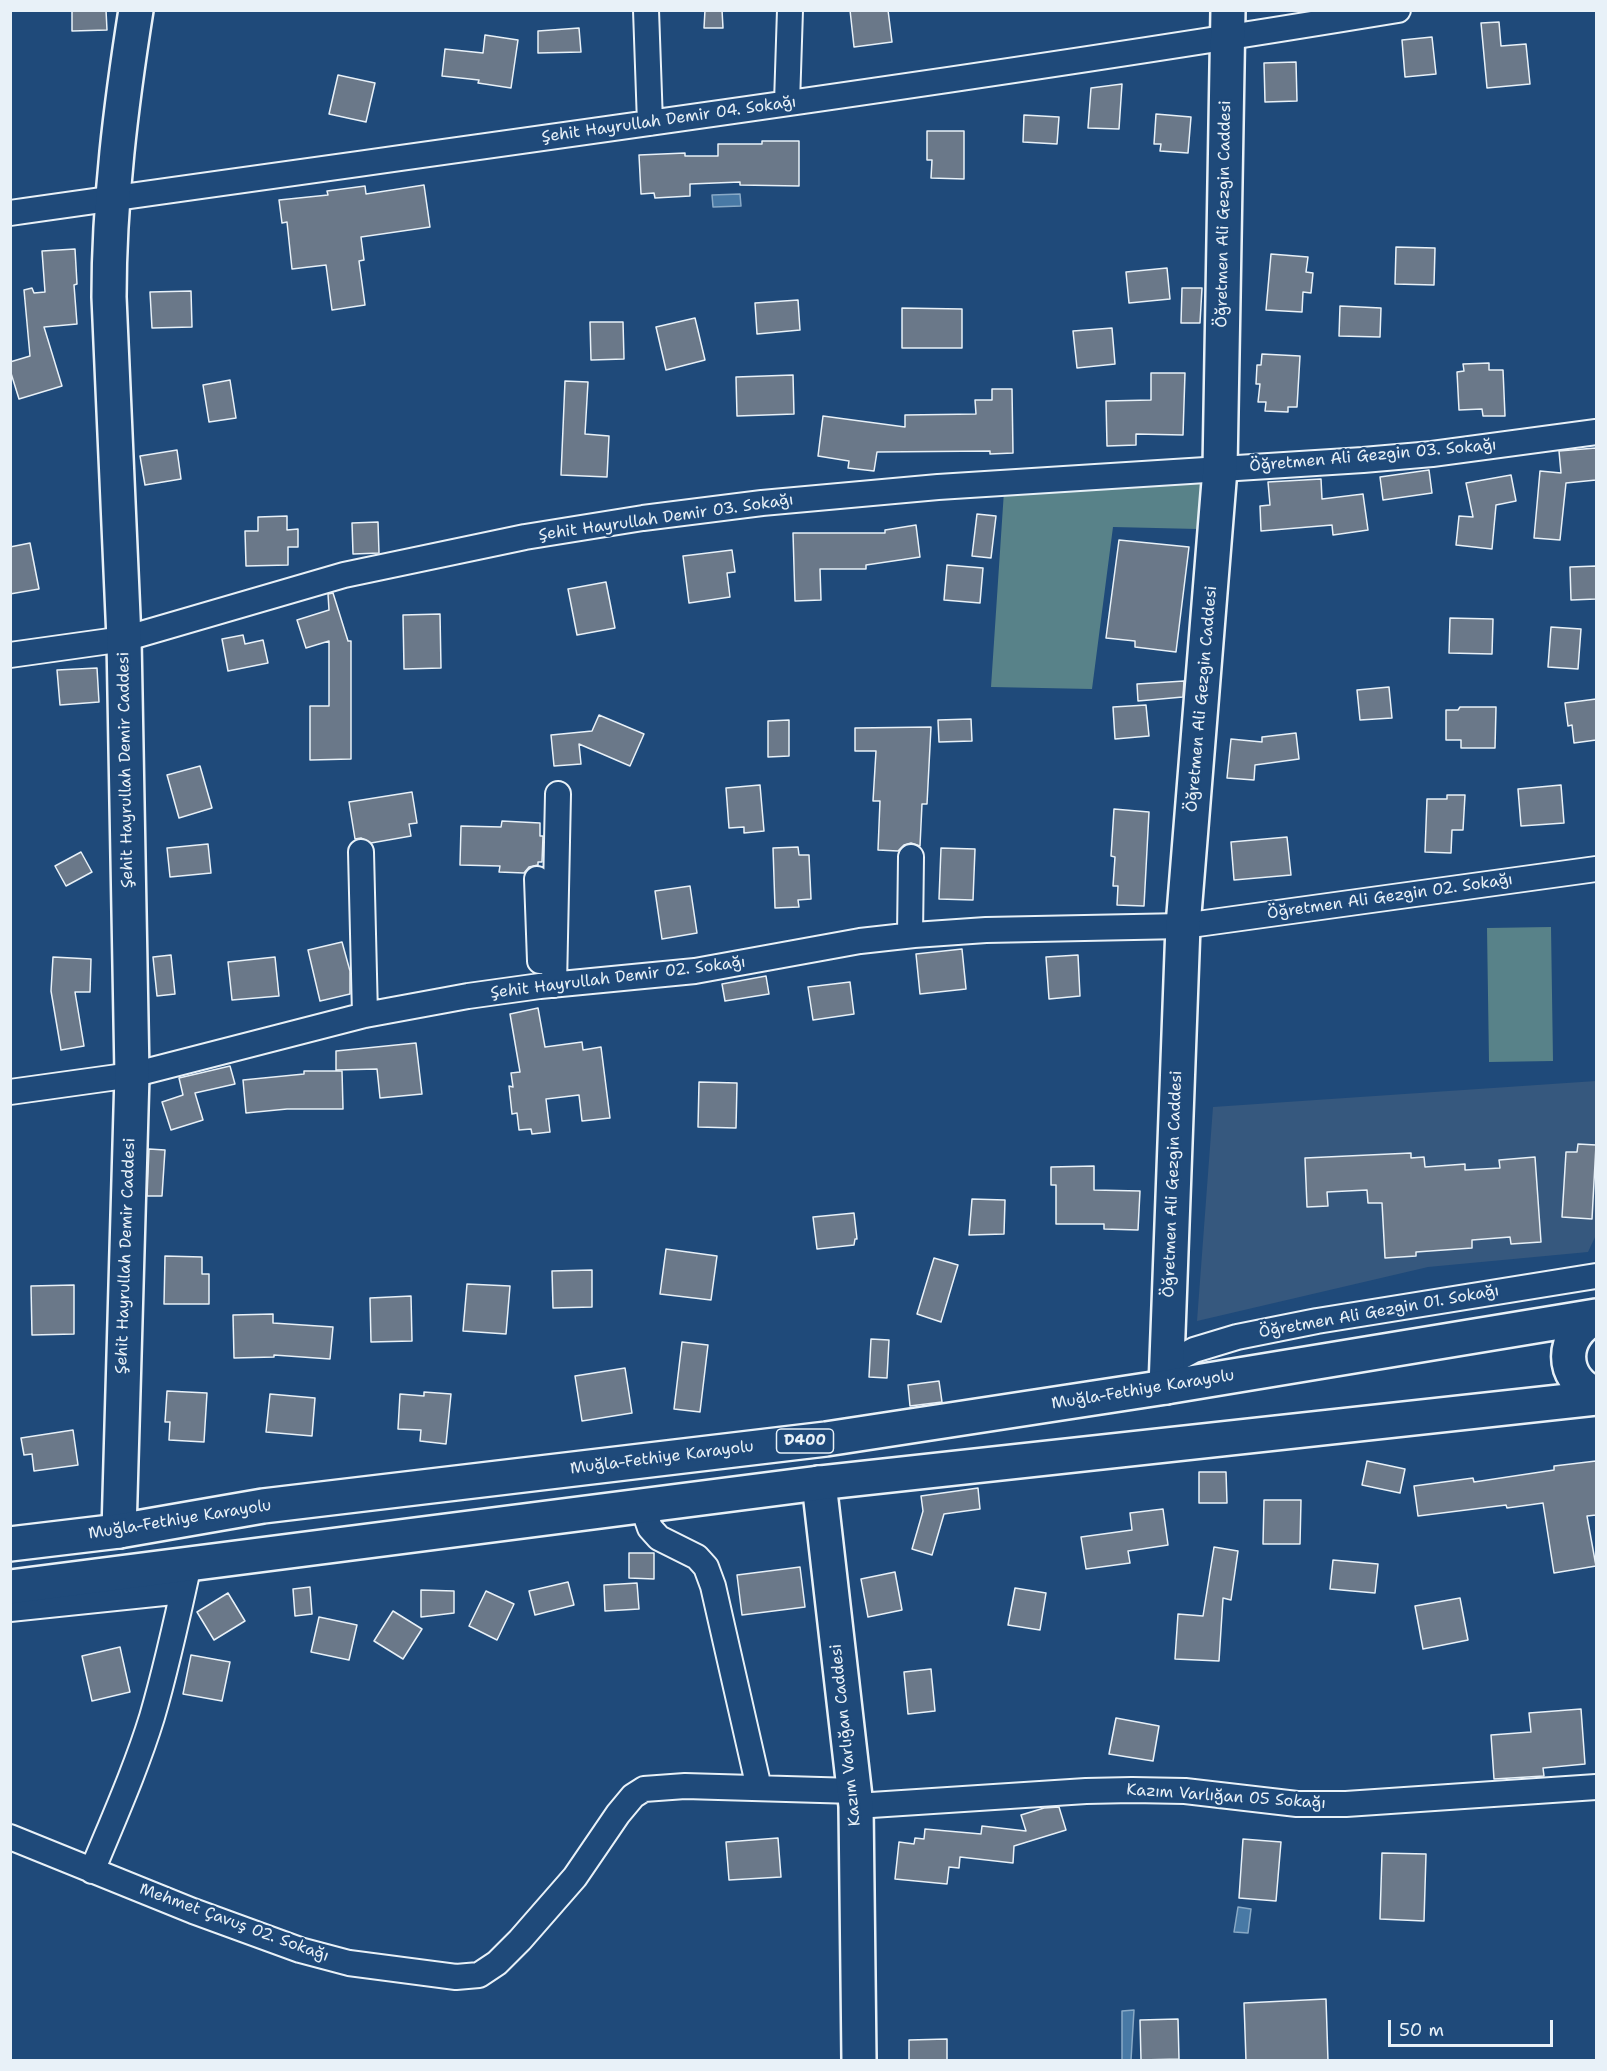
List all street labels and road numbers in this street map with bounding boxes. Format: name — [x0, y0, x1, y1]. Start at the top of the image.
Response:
street label: Şehit Hayrullah Demir 04. Sokağı — [540, 93, 798, 147]
street label: Öğretmen Ali Gezgin Caddesi — [1212, 100, 1236, 328]
street label: Öğretmen Ali Gezgin 03. Sokağı — [1249, 436, 1497, 476]
street label: Şehit Hayrullah Demir 03. Sokağı — [537, 491, 795, 545]
street label: Öğretmen Ali Gezgin Caddesi — [1183, 585, 1221, 813]
street label: Şehit Hayrullah Demir Caddesi — [114, 652, 138, 888]
street label: Öğretmen Ali Gezgin 02. Sokağı — [1266, 870, 1514, 924]
street label: Şehit Hayrullah Demir 02. Sokağı — [489, 953, 747, 1003]
street label: Öğretmen Ali Gezgin Caddesi — [1159, 1070, 1187, 1298]
street label: Şehit Hayrullah Demir Caddesi — [112, 1138, 140, 1374]
street label: Öğretmen Ali Gezgin 01. Sokağı — [1257, 1281, 1501, 1343]
street label: Muğla-Fethiye Karayolu — [1050, 1366, 1236, 1414]
road number: D400 — [776, 1429, 834, 1453]
street label: Muğla-Fethiye Karayolu — [569, 1437, 755, 1479]
street label: Muğla-Fethiye Karayolu — [87, 1496, 273, 1544]
street label: Kazım Varlığan Caddesi — [827, 1643, 865, 1827]
street label: Kazım Varlığan 05 Sokağı — [1126, 1780, 1326, 1814]
street label: Mehmet Çavuş 02. Sokağı — [137, 1880, 331, 1966]

